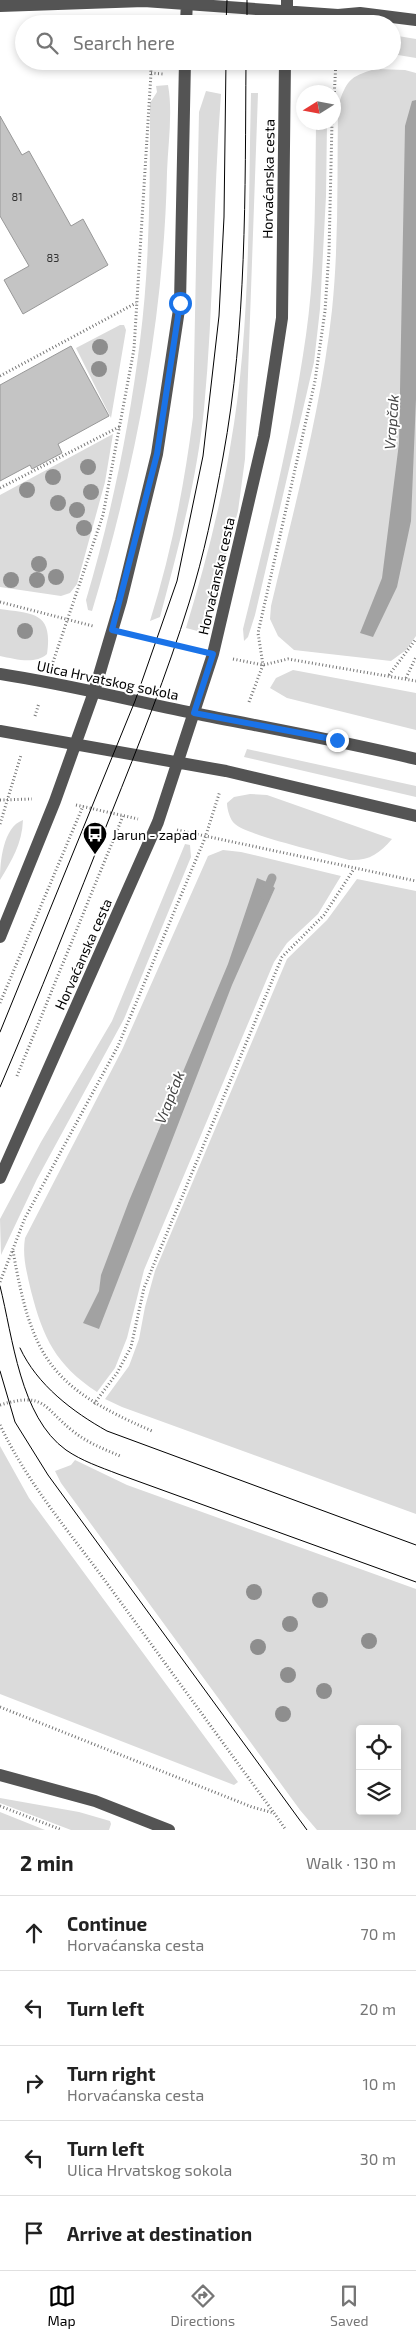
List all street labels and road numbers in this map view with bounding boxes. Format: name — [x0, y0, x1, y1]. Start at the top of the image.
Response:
street label: Horvaćanska cesta — [258, 119, 278, 239]
street label: Horvaćanska cesta — [194, 516, 238, 636]
street label: Ulica Hrvatskog sokola — [35, 657, 181, 703]
street label: Horvaćanska cesta — [51, 896, 115, 1012]

